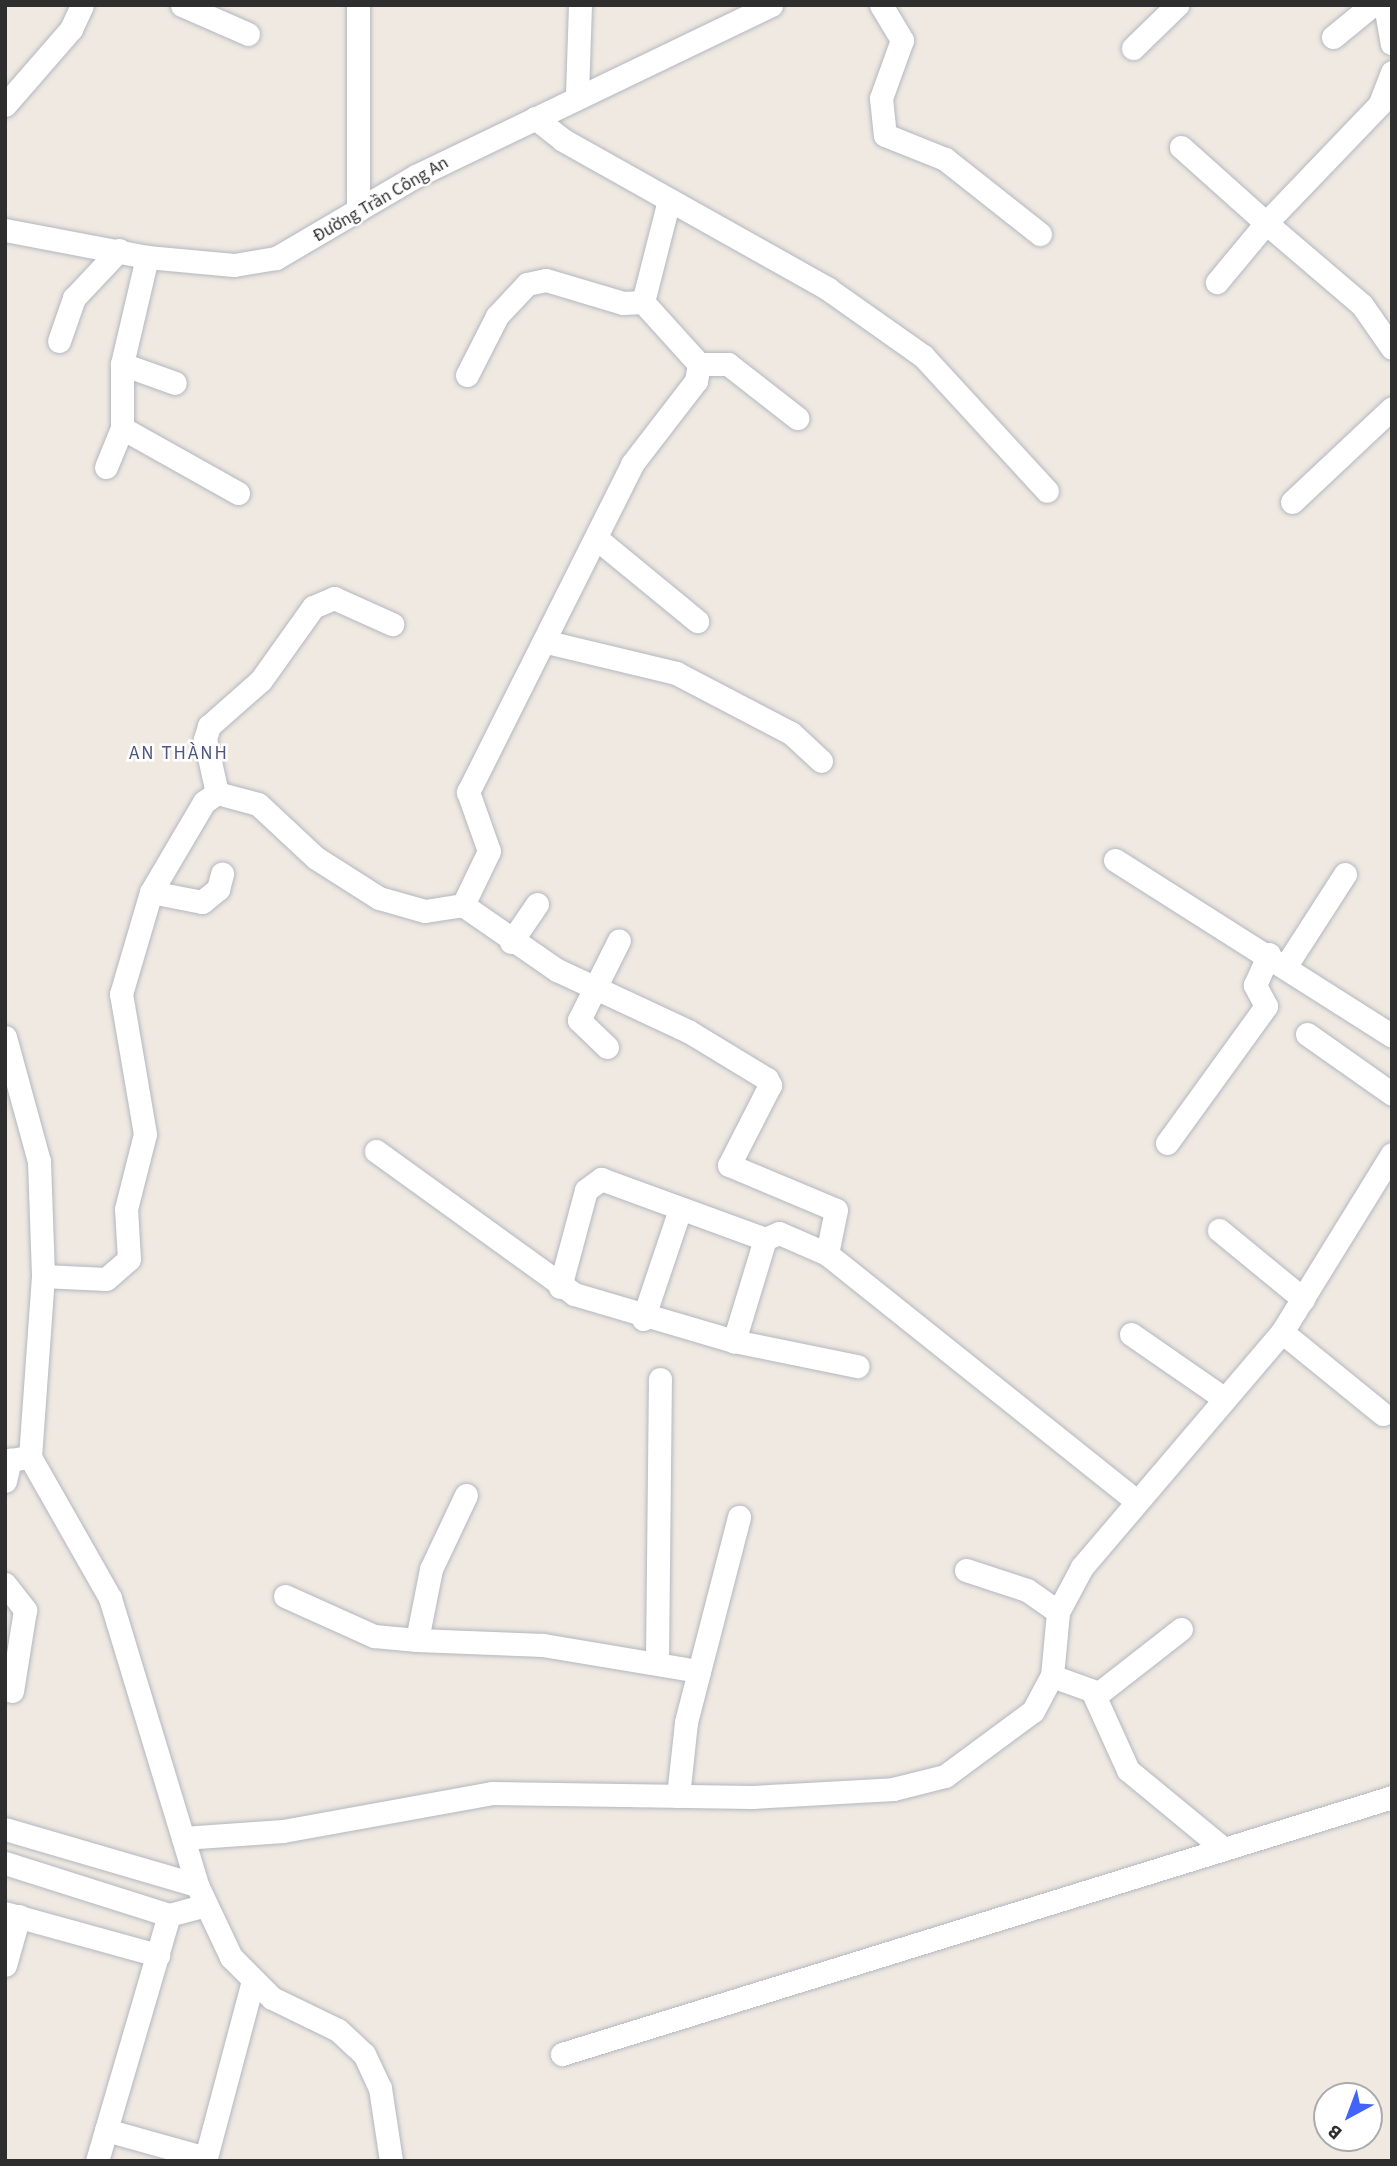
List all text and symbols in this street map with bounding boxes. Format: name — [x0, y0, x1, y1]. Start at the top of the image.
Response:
street label: Đường Trần Công An — [309, 152, 453, 248]
district label: AN THÀNH — [130, 743, 228, 765]
north arrow — [1313, 2082, 1383, 2152]
text: B — [1322, 2118, 1348, 2146]

